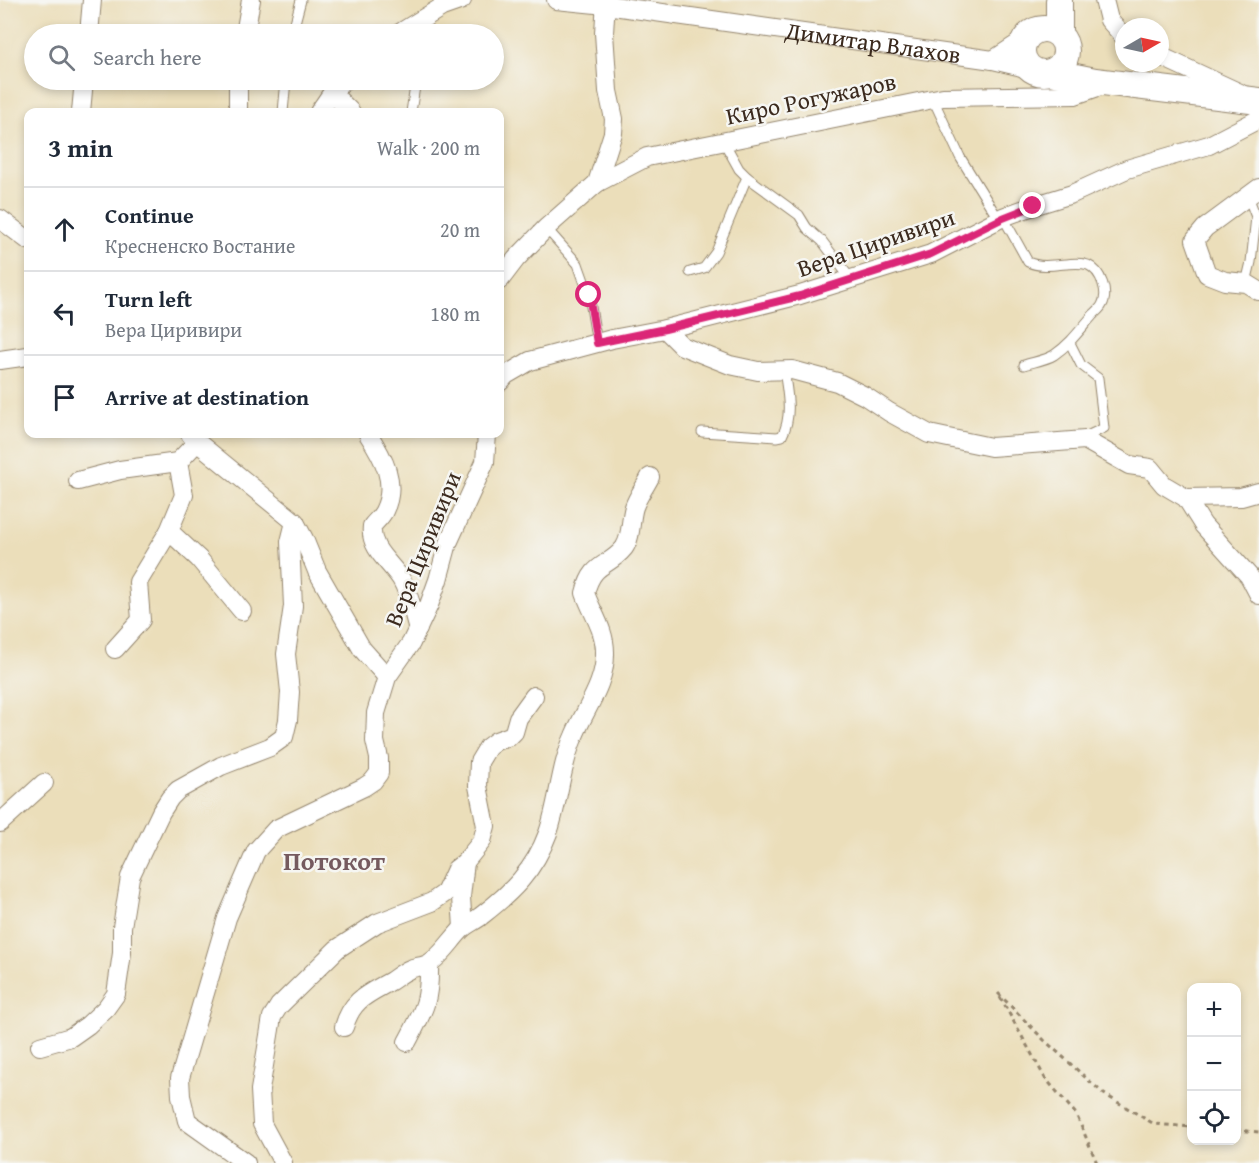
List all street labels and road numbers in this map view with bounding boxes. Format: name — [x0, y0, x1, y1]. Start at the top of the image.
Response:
street label: Димитар Влахов — [782, 13, 963, 72]
street label: Киро Рогужаров — [723, 63, 899, 134]
street label: Вера Циривири — [792, 199, 959, 286]
street label: Вера Циривири — [375, 466, 470, 632]

